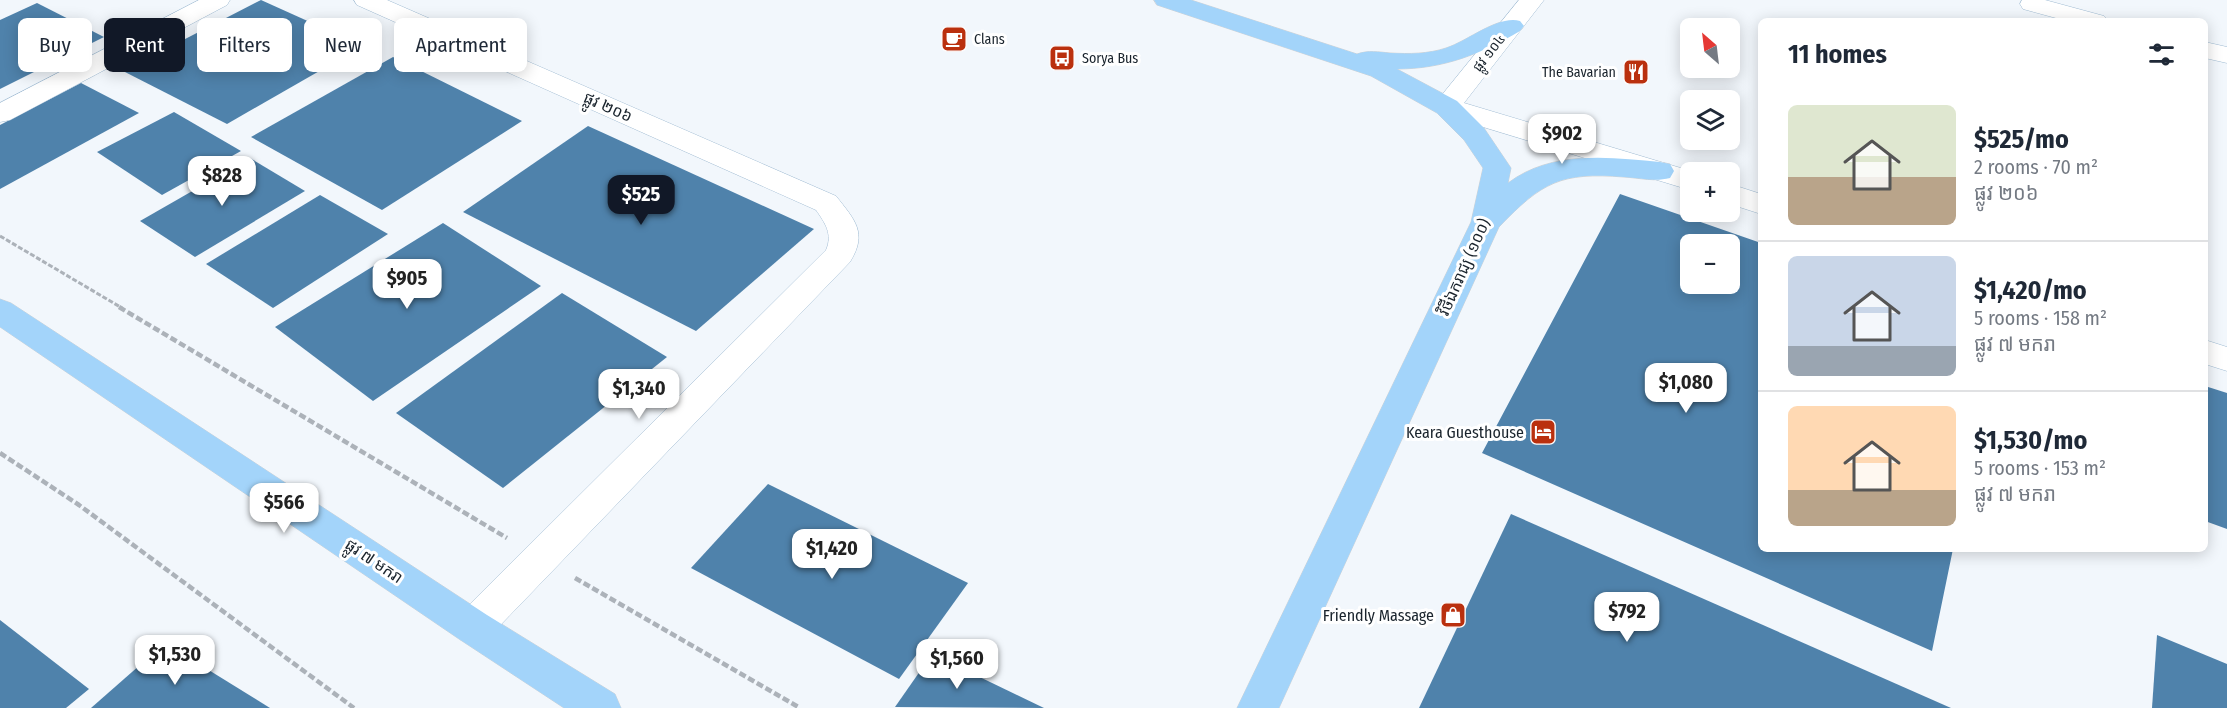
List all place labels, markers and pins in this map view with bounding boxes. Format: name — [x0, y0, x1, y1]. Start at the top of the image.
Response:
cafe icon: Clans — [939, 24, 969, 54]
place label: Clans — [974, 31, 1005, 48]
bus stop icon: Sorya Bus — [1047, 43, 1077, 73]
place label: Sorya Bus — [1082, 50, 1138, 67]
restaurant icon: The Bavarian — [1621, 57, 1651, 87]
place label: The Bavarian — [1542, 64, 1616, 81]
pin: $902 — [1526, 114, 1598, 165]
pin: $828 — [186, 156, 258, 207]
pin: $525 — [605, 175, 677, 226]
pin: $905 — [371, 259, 443, 310]
pin: $1,080 — [1637, 363, 1735, 414]
pin: $1,340 — [590, 369, 688, 420]
hotel icon: Keara Guesthouse — [1528, 417, 1558, 447]
place label: Keara Guesthouse — [1406, 423, 1524, 442]
pin: $566 — [248, 483, 320, 534]
pin: $1,420 — [783, 529, 881, 580]
pin: $792 — [1591, 592, 1663, 643]
shop icon: Friendly Massage — [1438, 600, 1468, 630]
place label: Friendly Massage — [1323, 606, 1434, 625]
pin: $1,530 — [126, 635, 224, 686]
pin: $1,560 — [908, 639, 1006, 690]

